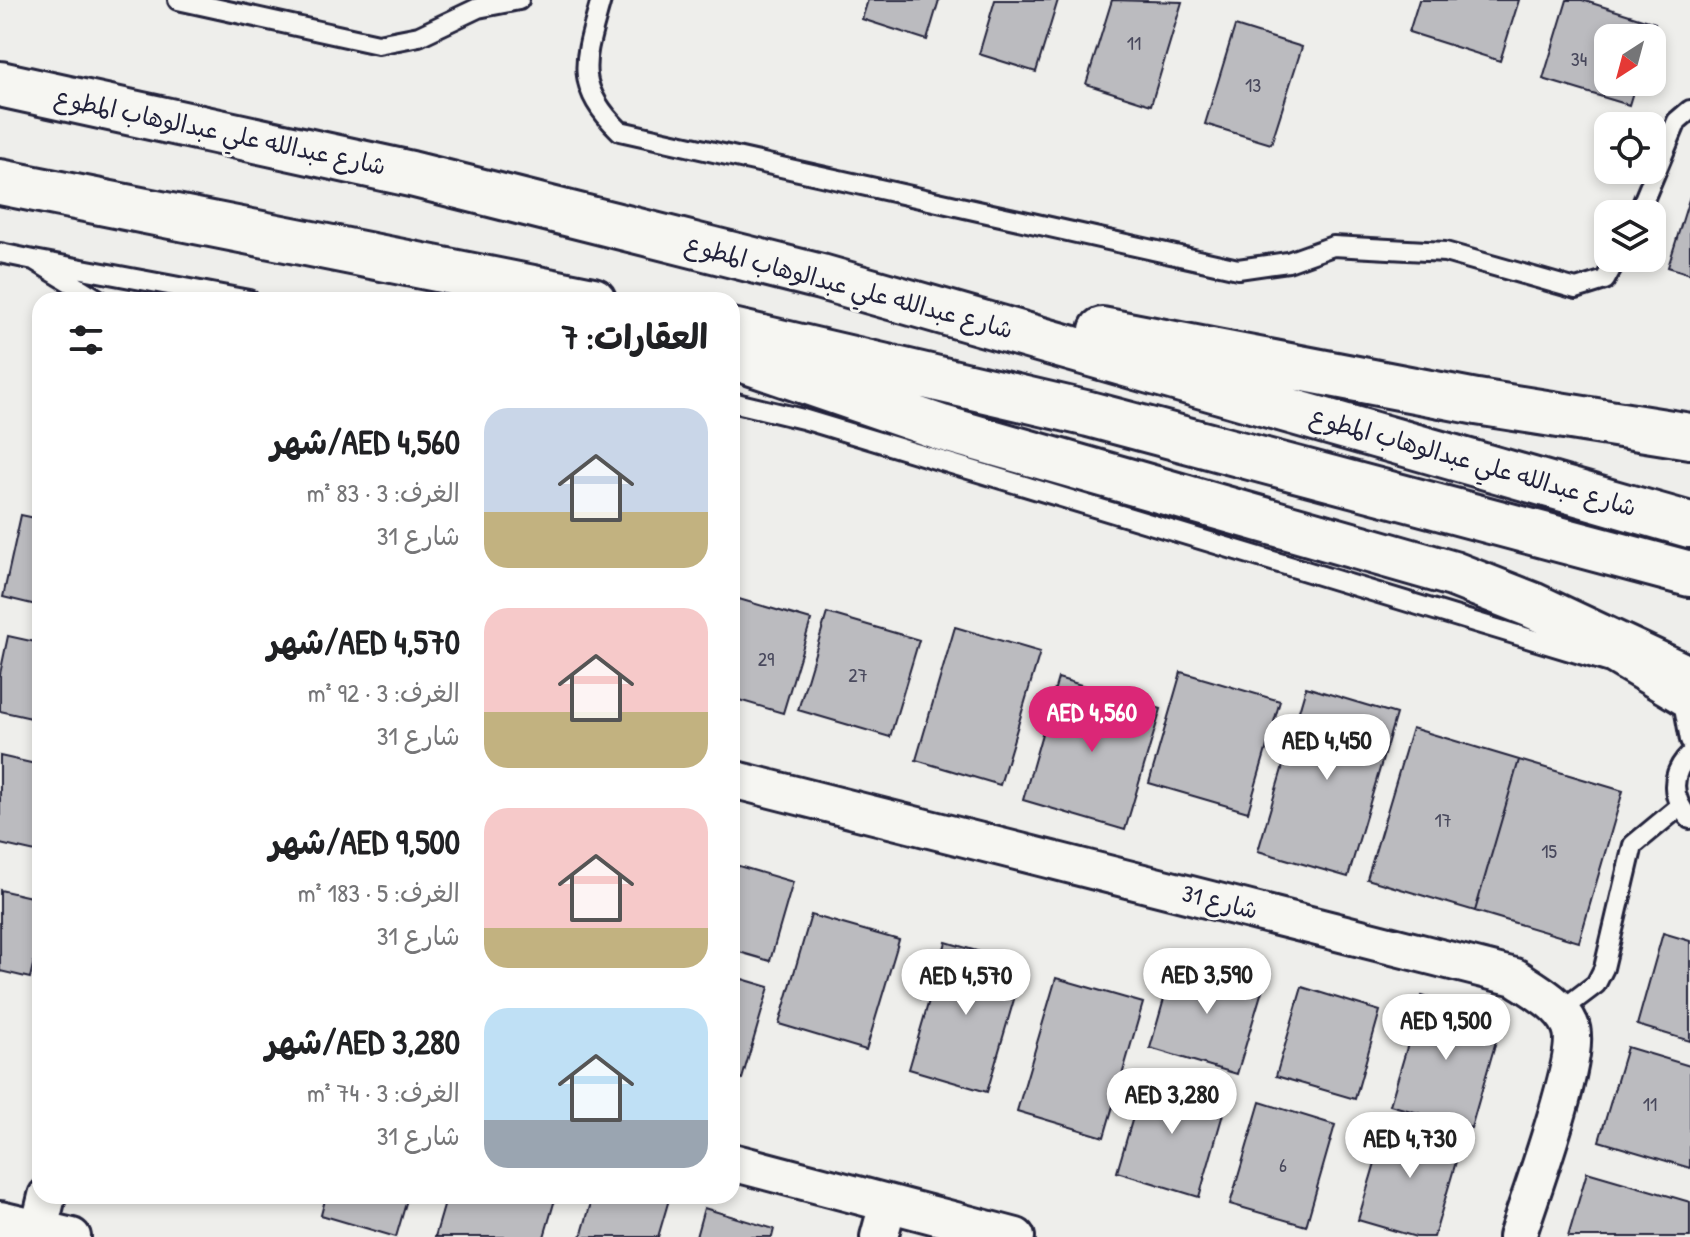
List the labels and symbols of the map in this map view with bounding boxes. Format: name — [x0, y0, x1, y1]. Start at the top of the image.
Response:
north arrow — [1594, 24, 1666, 96]
house number: 11 — [1127, 29, 1141, 56]
house number: 34 — [1571, 45, 1587, 72]
house number: 13 — [1245, 71, 1261, 98]
street label: شارع عبدالله علي عبدالوهاب المطوع — [50, 80, 389, 188]
street label: شارع عبدالله علي عبدالوهاب المطوع — [680, 227, 1017, 351]
street label: شارع عبدالله علي عبدالوهاب المطوع — [1305, 399, 1640, 529]
house number: 29 — [758, 645, 774, 672]
house number: 27 — [848, 661, 868, 688]
pin: AED 4,560 — [1000, 686, 1184, 754]
pin: AED 4,450 — [1235, 714, 1419, 782]
house number: 17 — [1434, 806, 1452, 833]
house number: 15 — [1541, 837, 1557, 864]
street label: شارع 31 — [1179, 876, 1261, 928]
pin: AED 3,590 — [1115, 948, 1299, 1016]
pin: AED 4,570 — [874, 949, 1058, 1017]
pin: AED 9,500 — [1354, 994, 1538, 1062]
pin: AED 3,280 — [1080, 1068, 1264, 1136]
house number: 11 — [1643, 1090, 1657, 1117]
pin: AED 4,730 — [1318, 1112, 1502, 1180]
house number: 6 — [1279, 1151, 1287, 1178]

